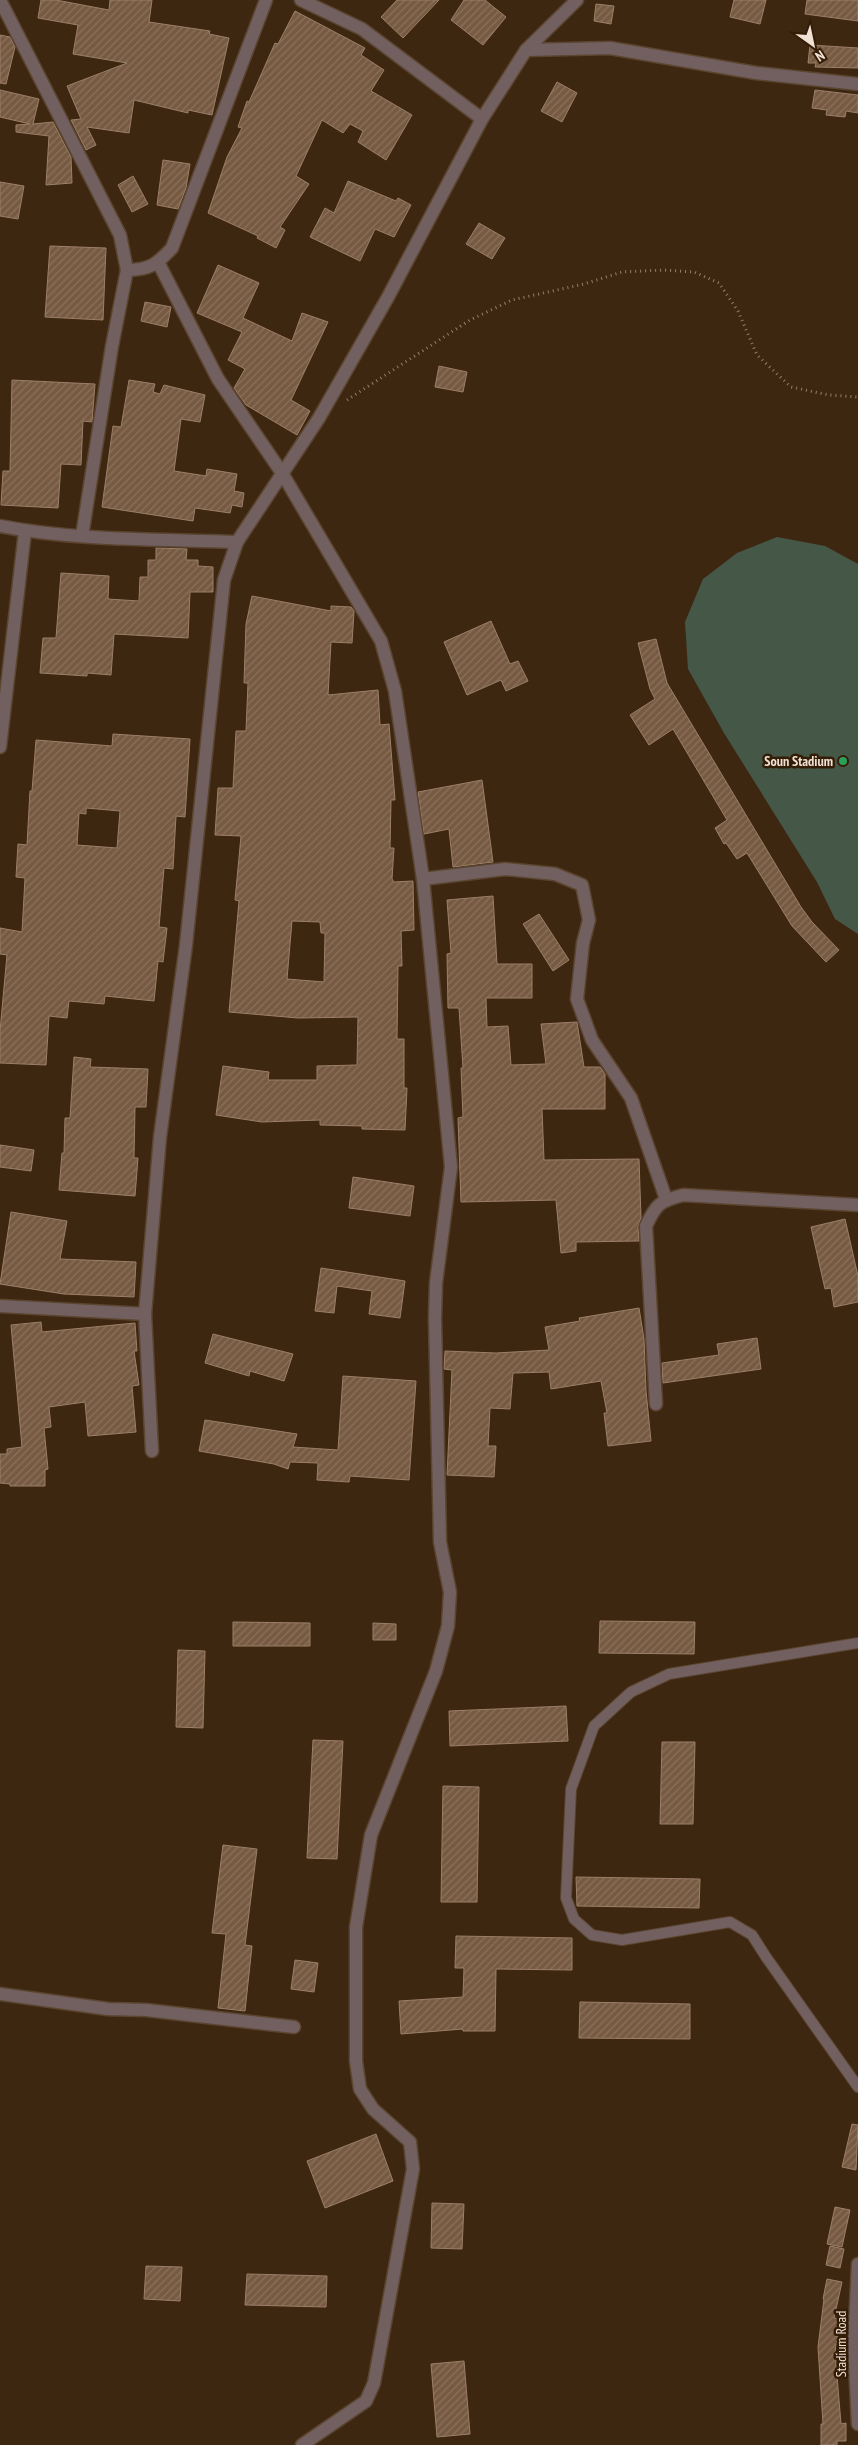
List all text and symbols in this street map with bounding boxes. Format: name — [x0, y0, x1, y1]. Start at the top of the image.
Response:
north arrow — [788, 20, 838, 70]
text: N — [812, 46, 828, 66]
place label: Soun Stadium — [764, 752, 833, 770]
marker: Soun Stadium — [837, 755, 849, 767]
street label: Stadium Road — [832, 2311, 850, 2377]

